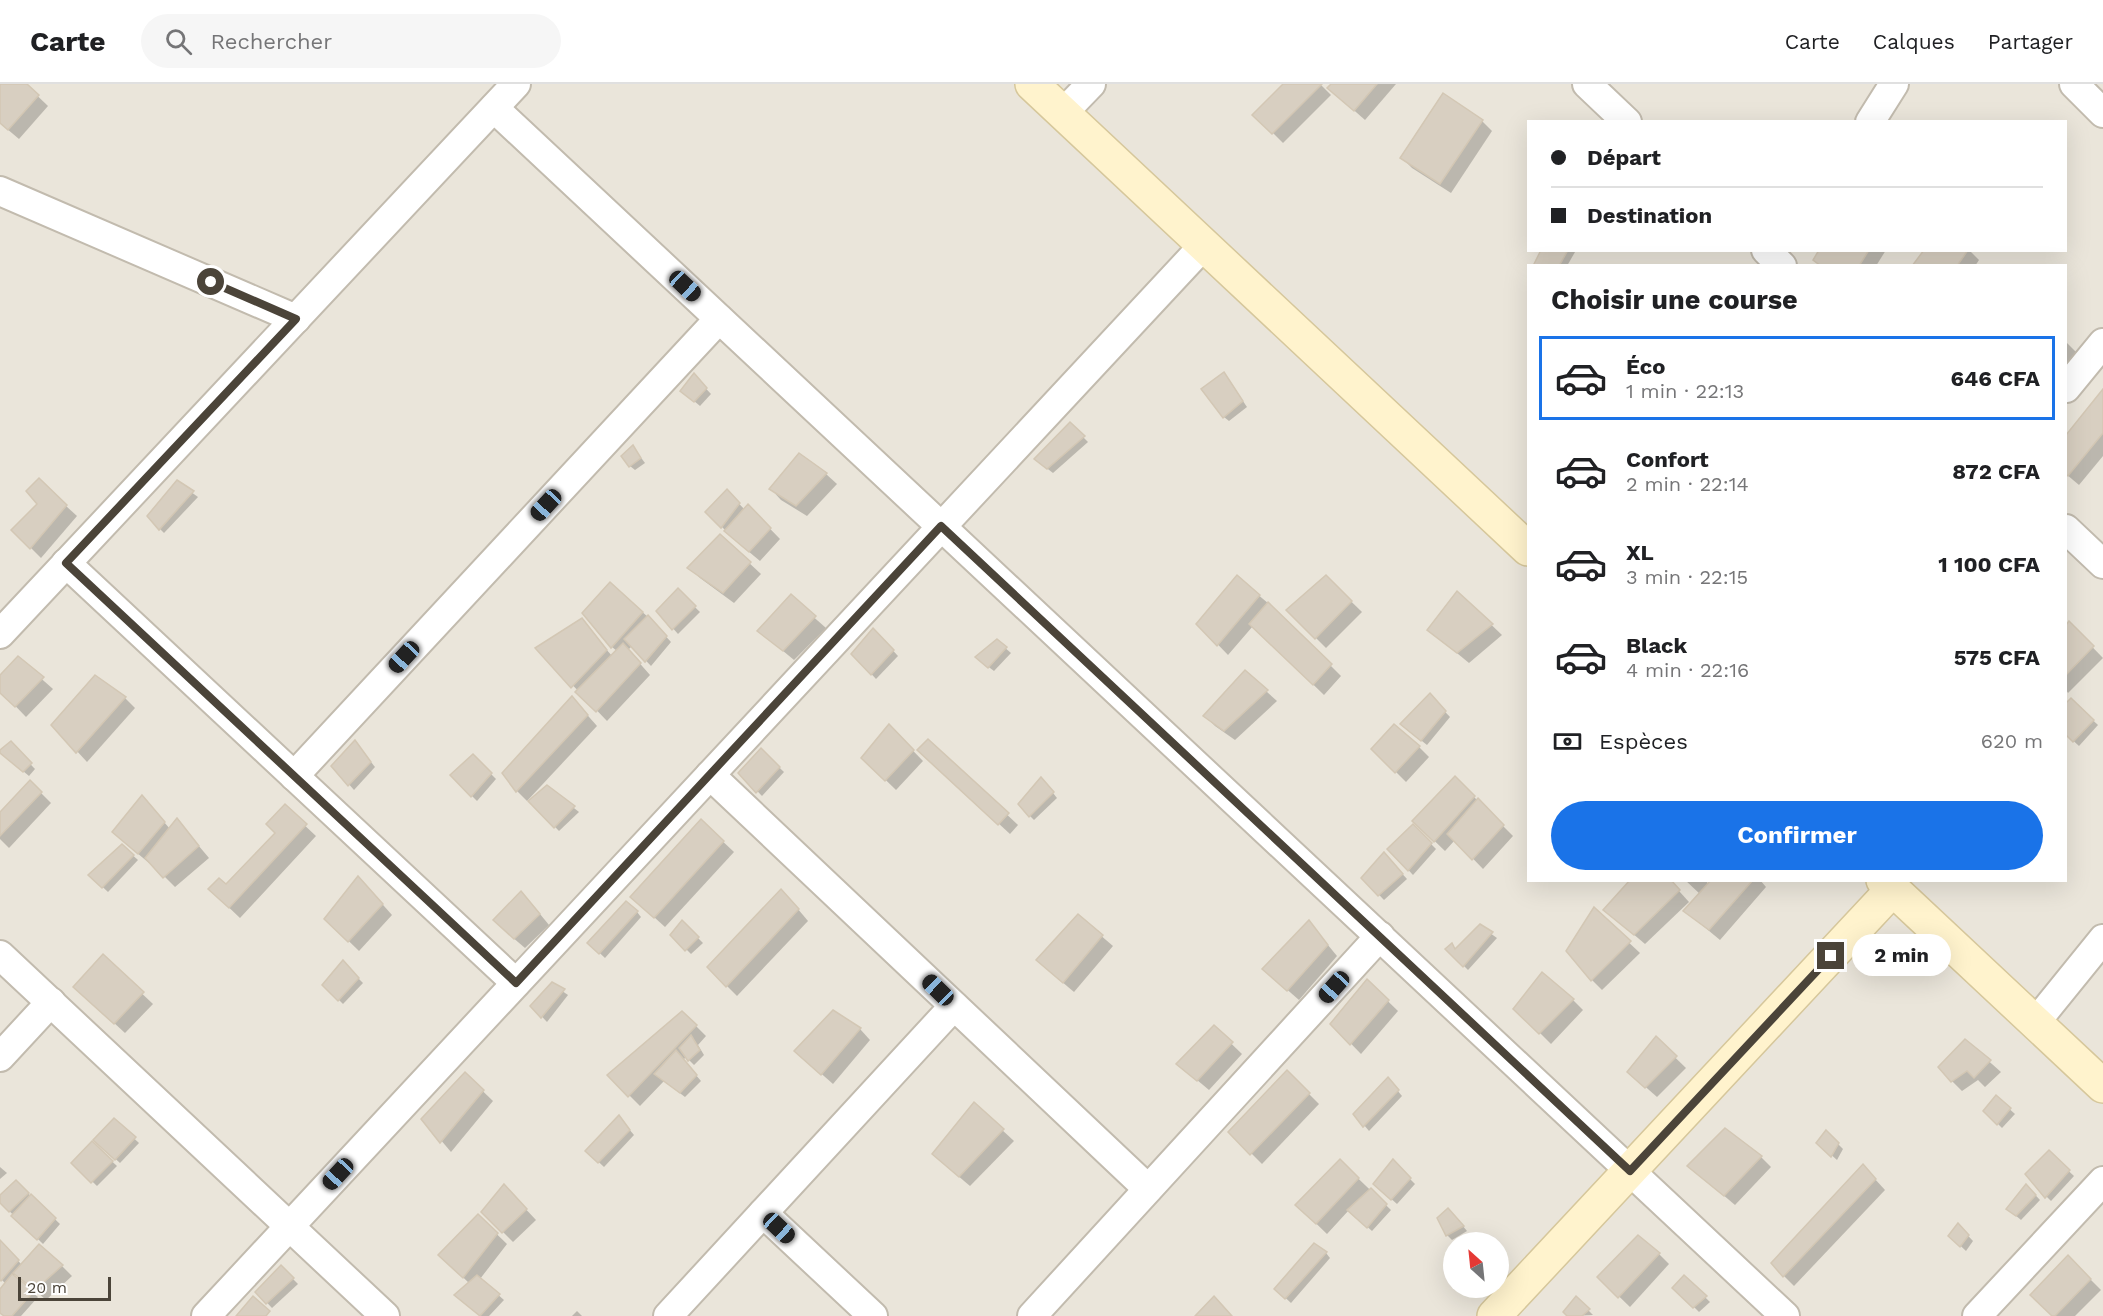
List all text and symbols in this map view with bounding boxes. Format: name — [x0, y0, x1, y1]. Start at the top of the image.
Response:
search box — [141, 14, 561, 68]
text: Carte — [30, 25, 105, 58]
icon: search — [162, 25, 195, 58]
text: Rechercher — [210, 29, 332, 54]
text: Carte — [1785, 29, 1840, 54]
text: Calques — [1873, 29, 1955, 54]
text: Partager — [1988, 29, 2073, 54]
text: Départ — [1587, 145, 1661, 170]
text: Destination — [1587, 203, 1712, 228]
car — [666, 267, 704, 305]
route start — [197, 268, 224, 295]
text: Choisir une course — [1551, 284, 1798, 316]
icon: car — [1554, 351, 1608, 405]
text: Éco — [1626, 354, 1665, 379]
text: 646 CFA — [1950, 366, 2040, 391]
text: 1 min · 22:13 — [1626, 379, 1744, 403]
icon: car — [1554, 444, 1608, 498]
text: Confort — [1626, 447, 1709, 472]
text: 872 CFA — [1952, 459, 2040, 484]
text: 2 min · 22:14 — [1626, 472, 1749, 496]
car — [527, 486, 565, 524]
icon: car — [1554, 537, 1608, 591]
text: XL — [1626, 540, 1654, 565]
text: 1 100 CFA — [1938, 552, 2040, 577]
text: 3 min · 22:15 — [1626, 565, 1748, 589]
icon: car — [1554, 630, 1608, 684]
text: Black — [1626, 633, 1687, 658]
car — [385, 638, 423, 676]
text: 575 CFA — [1954, 645, 2040, 670]
text: 4 min · 22:16 — [1626, 658, 1749, 682]
icon: cash — [1551, 725, 1584, 758]
text: Espèces — [1599, 729, 1688, 754]
text: 620 m — [1981, 729, 2043, 753]
button: Confirmer — [1551, 801, 2043, 870]
callout: 2 min — [1852, 935, 1951, 977]
route end — [1817, 942, 1844, 969]
text: 2 min — [1874, 943, 1929, 967]
car — [1315, 968, 1353, 1006]
car — [919, 971, 957, 1009]
car — [319, 1155, 357, 1193]
car — [760, 1209, 798, 1247]
north arrow — [1443, 1232, 1509, 1298]
map controls — [1443, 1232, 1509, 1298]
scale bar — [18, 1274, 111, 1302]
text: 20 m — [27, 1278, 67, 1297]

